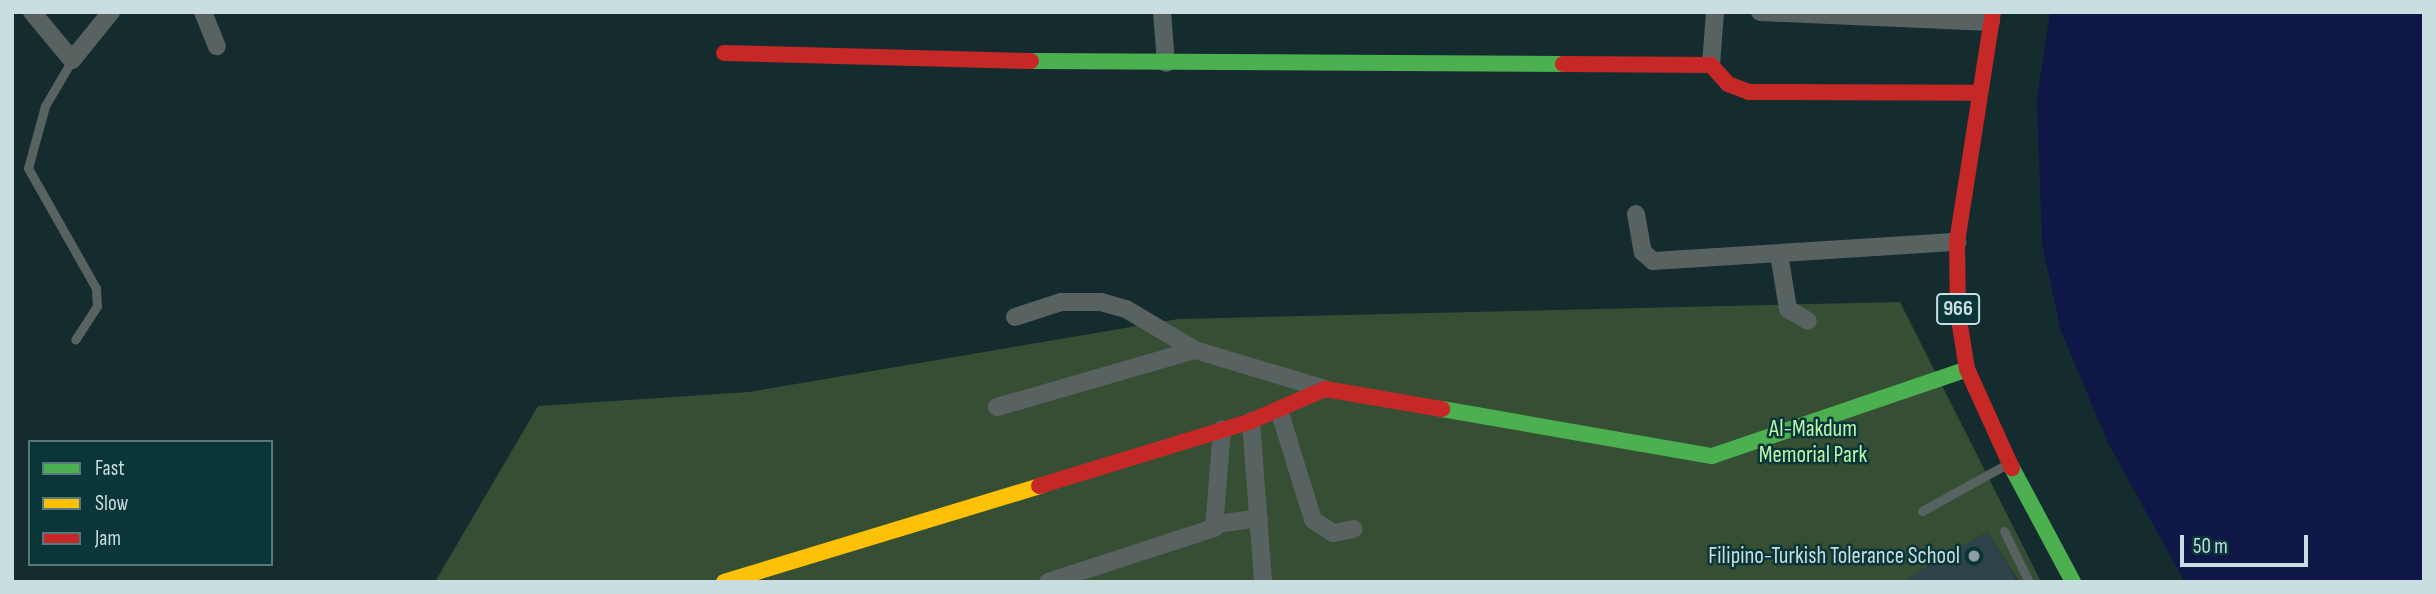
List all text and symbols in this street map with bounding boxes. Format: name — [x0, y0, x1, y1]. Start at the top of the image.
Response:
road number: 966 — [1935, 292, 1981, 326]
park label: Al-Makdum Memorial Park — [1759, 415, 1867, 469]
legend — [28, 440, 273, 566]
text: Fast — [95, 456, 125, 481]
text: Slow — [95, 491, 128, 516]
scale bar — [2184, 520, 2312, 564]
text: Jam — [95, 526, 121, 551]
text: 50 m — [2193, 534, 2228, 559]
place label: Filipino-Turkish Tolerance School — [1708, 542, 1960, 570]
marker: Filipino-Turkish Tolerance School — [1966, 548, 1982, 564]

